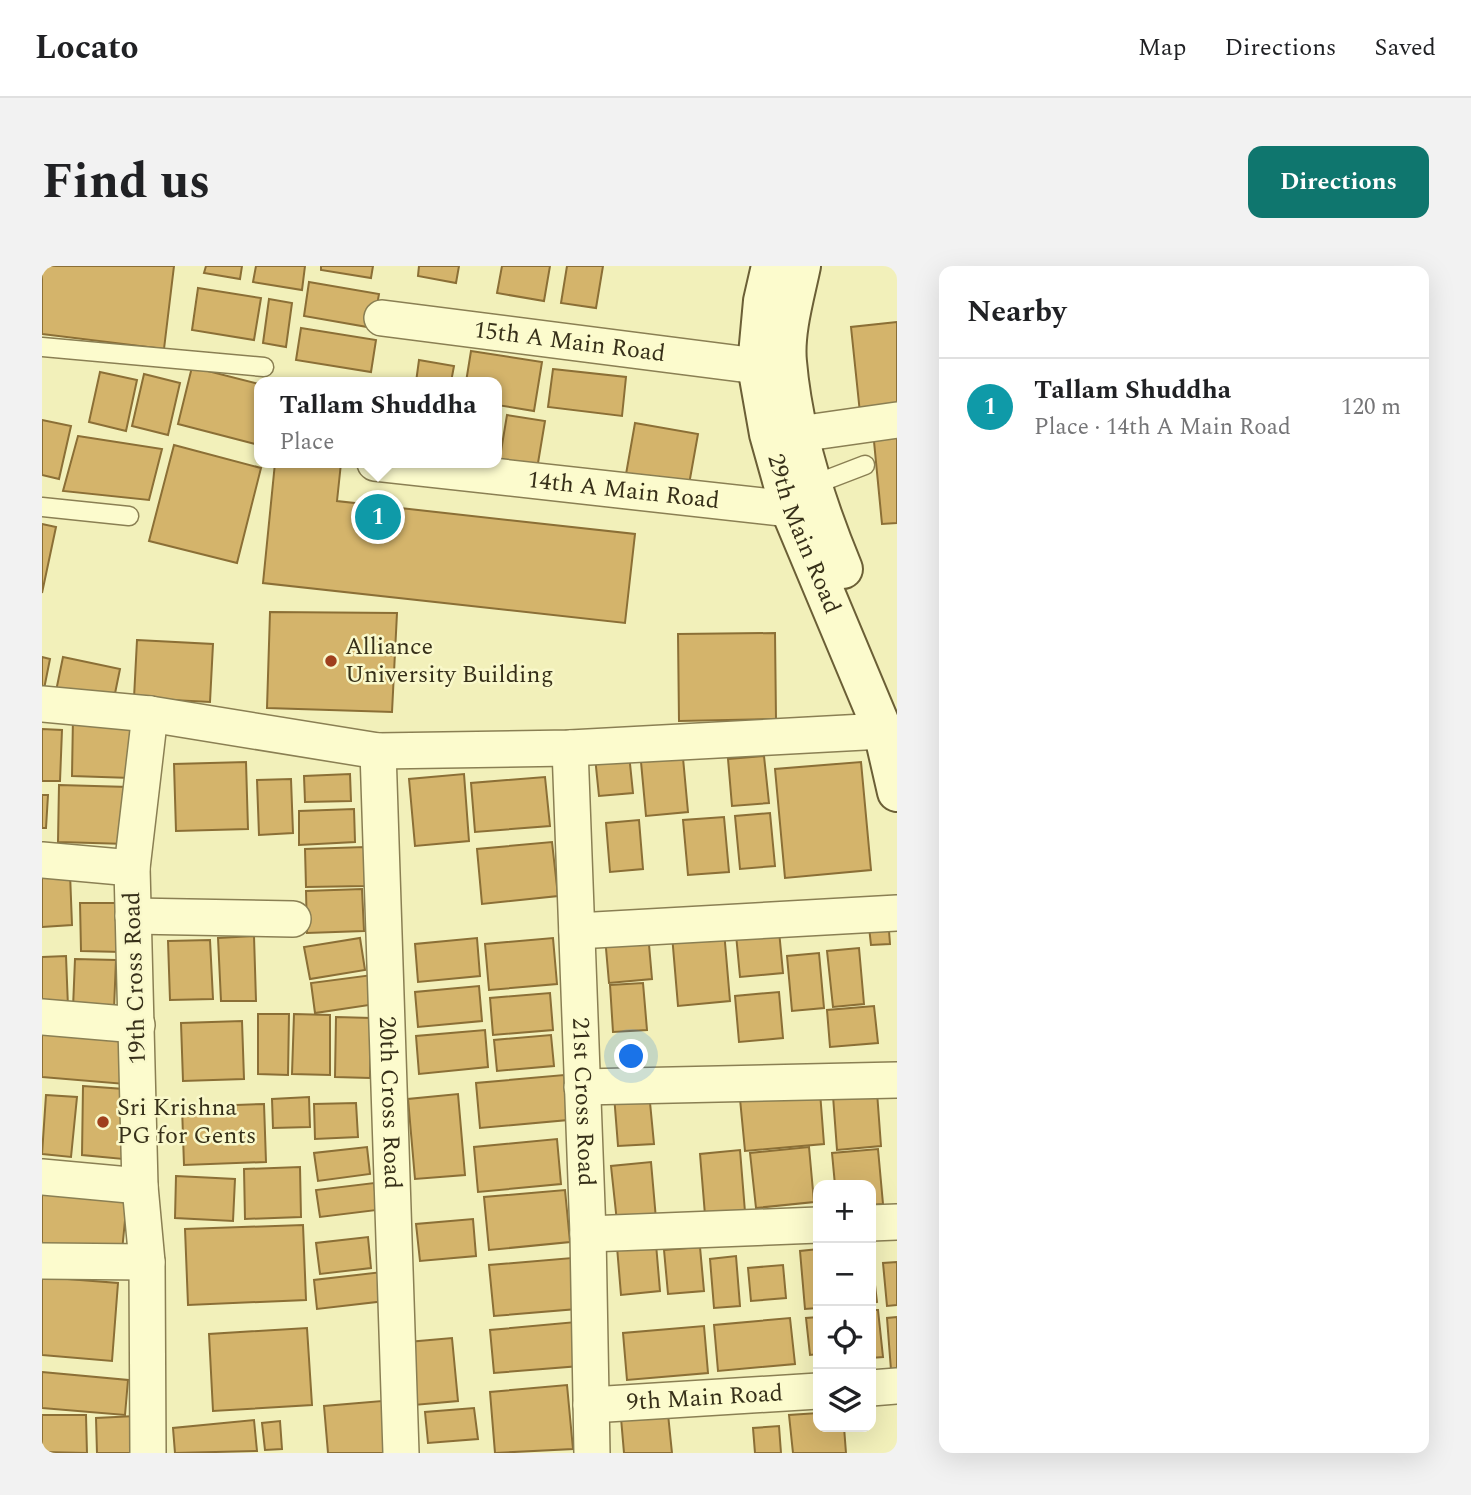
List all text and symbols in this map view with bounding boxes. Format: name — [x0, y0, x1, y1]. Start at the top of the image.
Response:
text: Locato — [35, 23, 139, 73]
text: Map — [1138, 30, 1186, 66]
text: Directions — [1224, 30, 1336, 66]
text: Saved — [1374, 30, 1436, 66]
text: Find us — [42, 145, 210, 220]
button: Directions — [1248, 146, 1429, 218]
text: Nearby — [967, 289, 1066, 335]
street label: 15th A Main Road — [472, 312, 667, 372]
text: Tallam Shuddha — [1034, 370, 1231, 410]
popup — [254, 377, 502, 468]
text: Tallam Shuddha — [279, 385, 477, 425]
text: 1 — [984, 390, 996, 425]
text: 120 m — [1341, 390, 1401, 425]
text: Place · 14th A Main Road — [1034, 410, 1291, 445]
text: Place — [279, 425, 334, 460]
street label: 29th Main Road — [757, 450, 850, 620]
street label: 14th A Main Road — [526, 462, 721, 519]
pin: 1 — [355, 491, 401, 543]
place label: Alliance University Building — [345, 629, 554, 693]
marker: Alliance University Building — [323, 653, 339, 669]
street label: 19th Cross Road — [114, 891, 156, 1065]
street label: 20th Cross Road — [369, 1016, 410, 1190]
street label: 21st Cross Road — [562, 1017, 604, 1187]
your location — [614, 1039, 648, 1073]
place label: Sri Krishna PG for Gents — [117, 1090, 256, 1154]
marker: Sri Krishna PG for Gents — [95, 1114, 111, 1130]
map controls — [813, 1180, 876, 1432]
button: + — [813, 1180, 876, 1243]
button: − — [813, 1243, 876, 1306]
button: locate — [813, 1306, 876, 1369]
button: layers — [813, 1369, 876, 1432]
street label: 9th Main Road — [625, 1375, 784, 1421]

